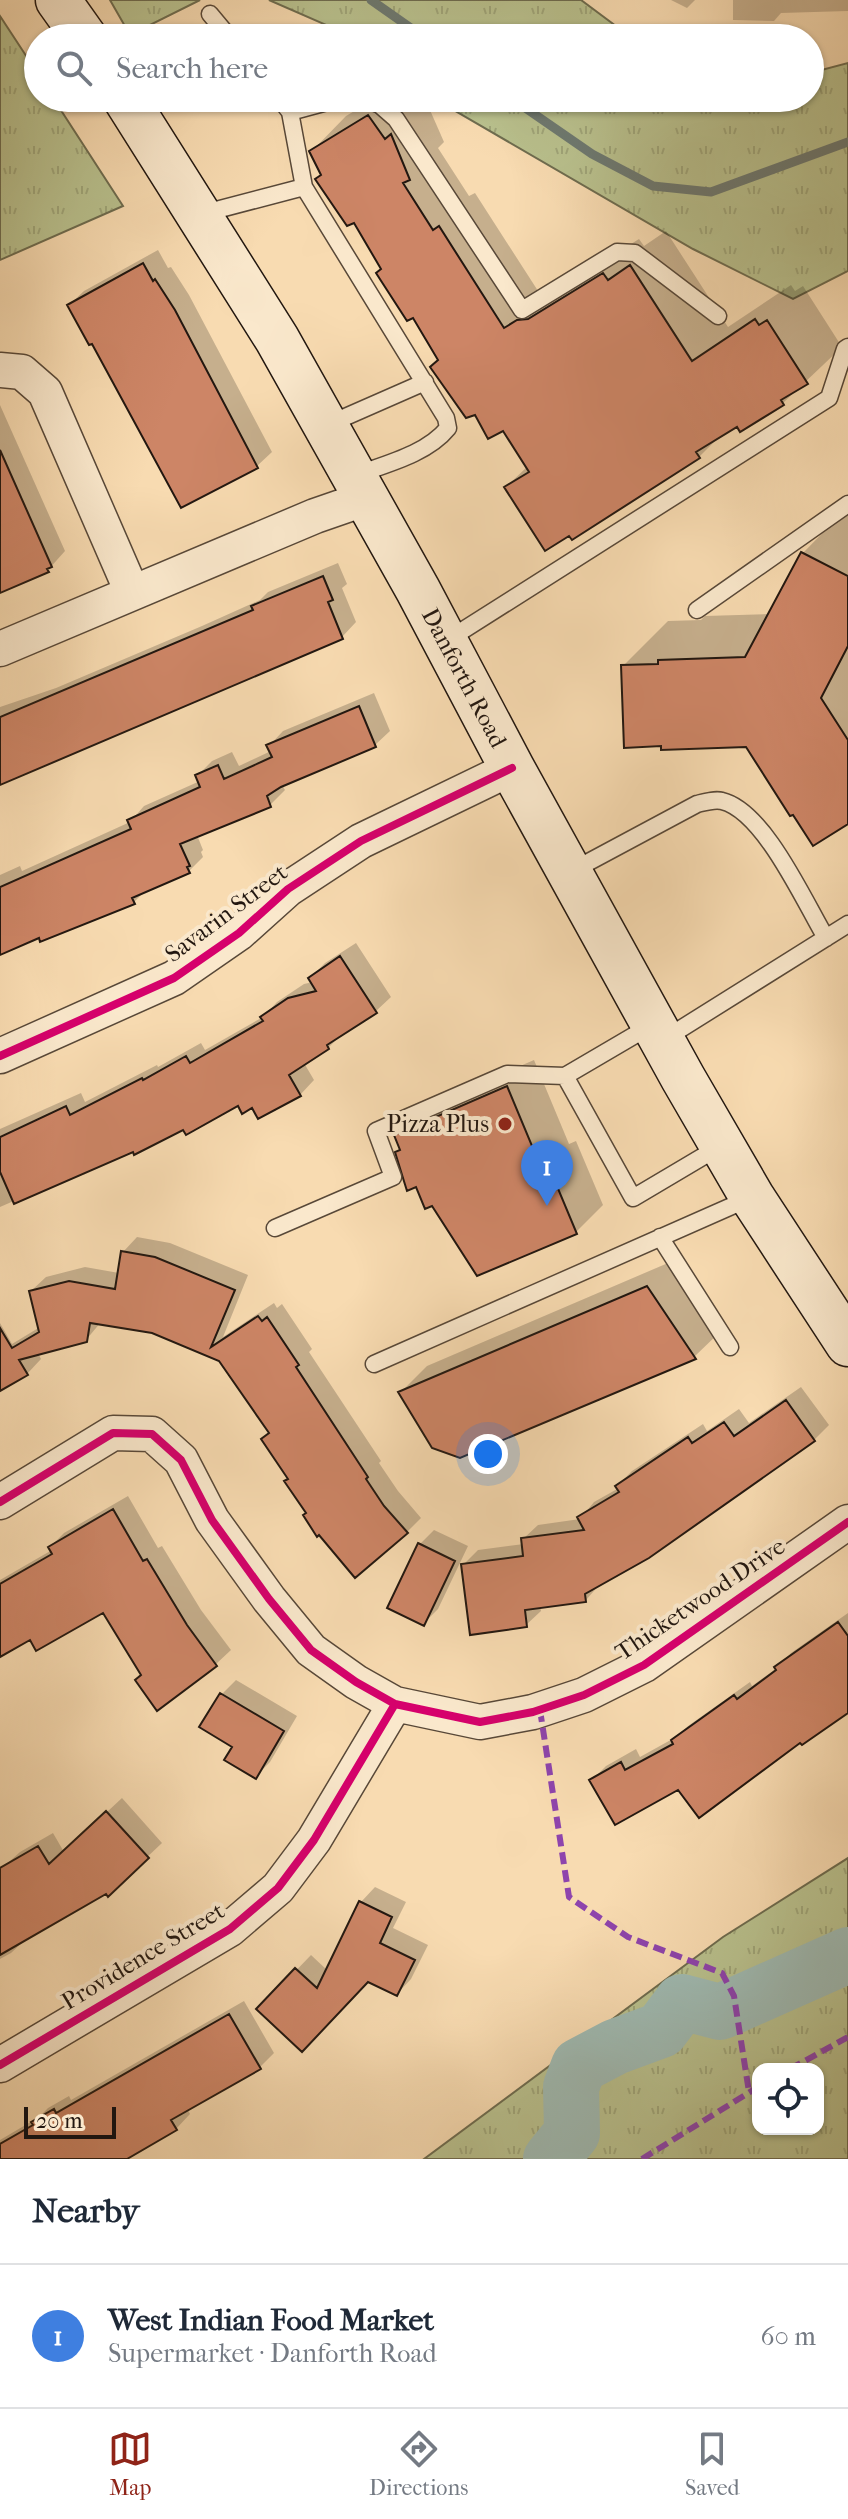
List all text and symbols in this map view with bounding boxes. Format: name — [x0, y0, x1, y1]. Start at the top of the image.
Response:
search box — [24, 24, 824, 112]
icon: search — [52, 46, 96, 90]
text: Search here — [116, 51, 268, 86]
street label: Danforth Road — [416, 603, 513, 753]
street label: Savarin Street — [159, 858, 293, 968]
place label: Pizza Plus — [387, 1110, 489, 1138]
marker: Pizza Plus — [496, 1115, 514, 1133]
pin: 1 — [521, 1140, 573, 1206]
your location — [468, 1434, 508, 1474]
street label: Thicketwood Drive — [610, 1532, 790, 1666]
street label: Providence Street — [57, 1896, 230, 2016]
map controls — [752, 2063, 824, 2135]
button: locate — [752, 2063, 824, 2135]
scale bar — [24, 2103, 116, 2139]
text: 20 m — [36, 2108, 82, 2134]
text: Nearby — [32, 2191, 139, 2231]
text: West Indian Food Market — [108, 2303, 434, 2338]
text: 1 — [53, 2321, 63, 2352]
text: 60 m — [760, 2321, 816, 2352]
text: Supermarket · Danforth Road — [108, 2338, 437, 2369]
tab: Map — [108, 2427, 152, 2501]
tab: Directions — [369, 2427, 468, 2501]
tab: Saved — [685, 2427, 740, 2501]

